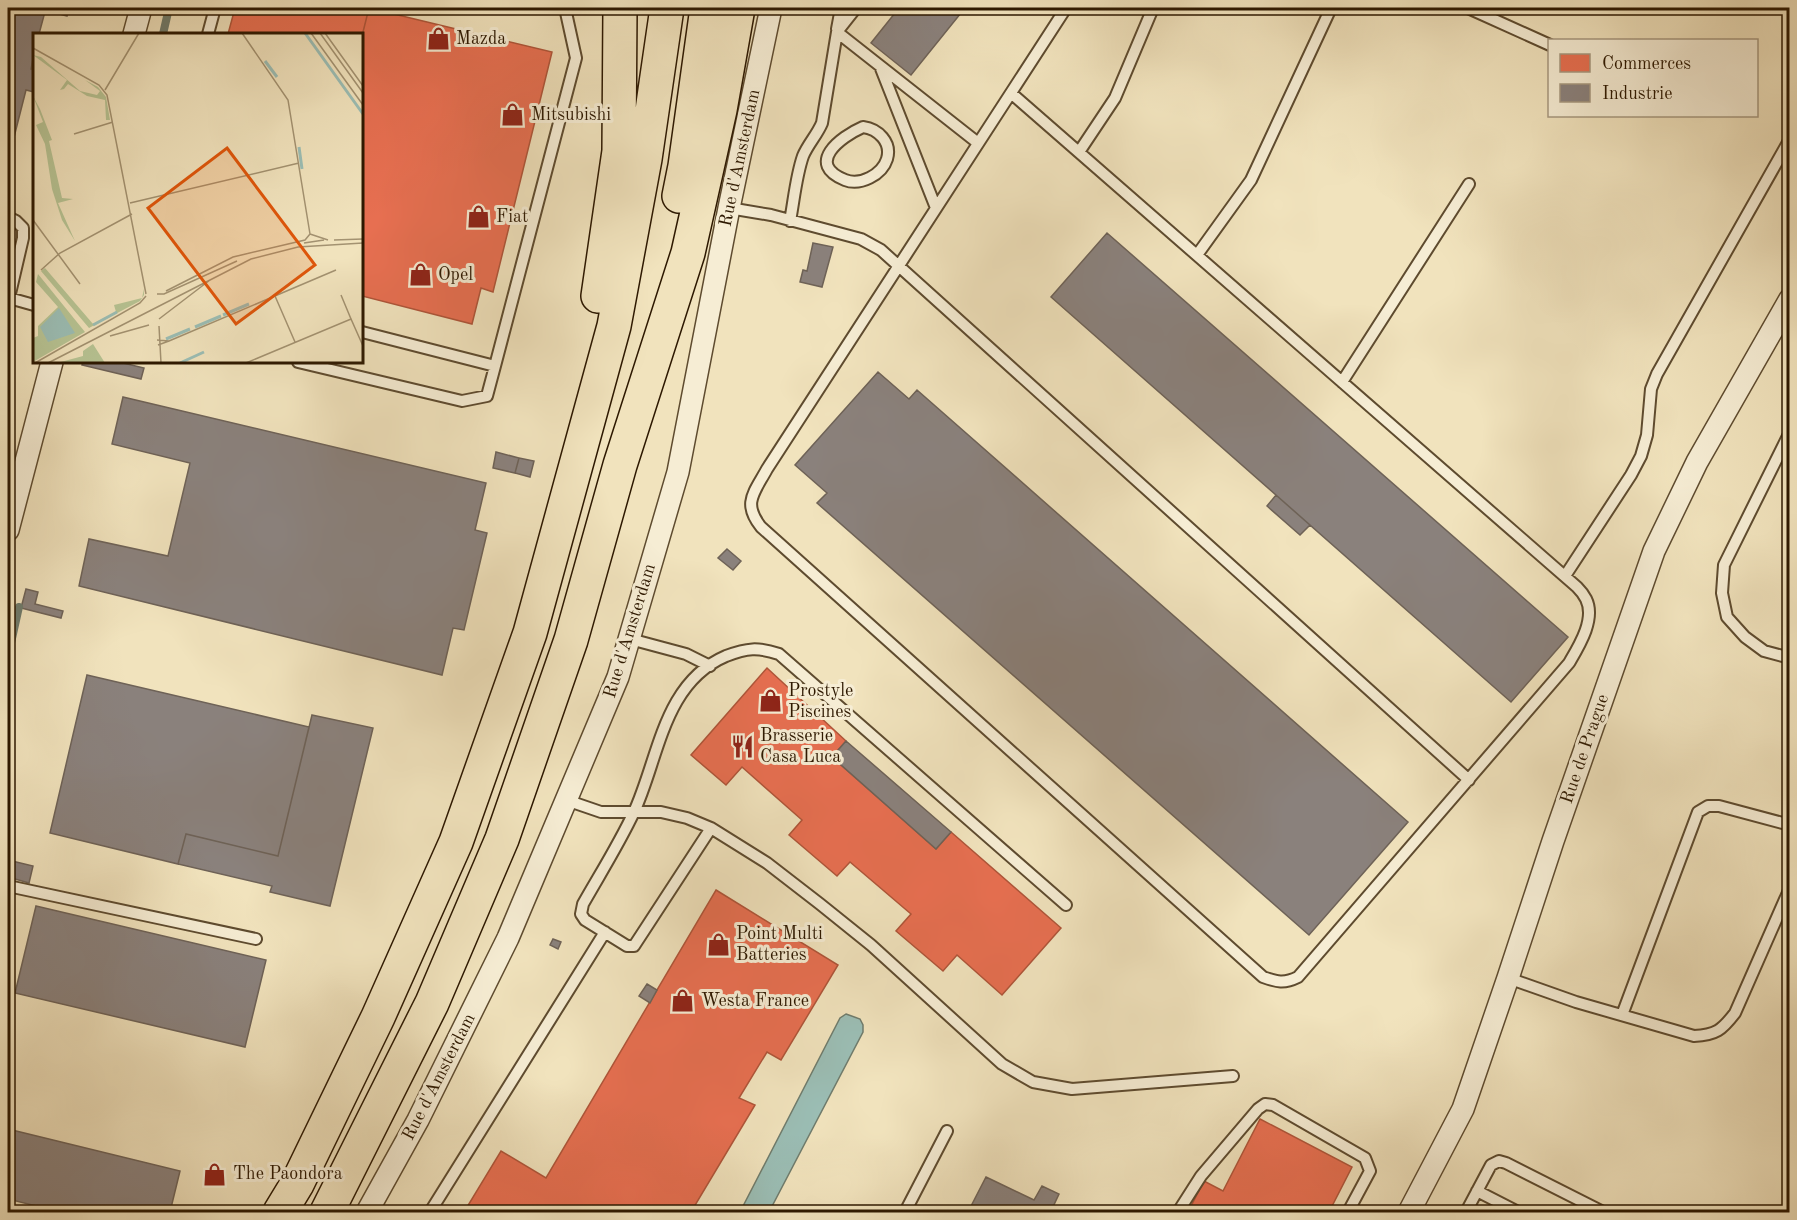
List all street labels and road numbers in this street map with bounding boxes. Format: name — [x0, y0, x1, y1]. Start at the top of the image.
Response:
street label: Rue d'Amsterdam — [717, 88, 763, 228]
street label: Rue d'Amsterdam — [601, 561, 659, 701]
street label: Rue de Prague — [1558, 692, 1612, 806]
street label: Rue d'Amsterdam — [399, 1011, 479, 1143]

